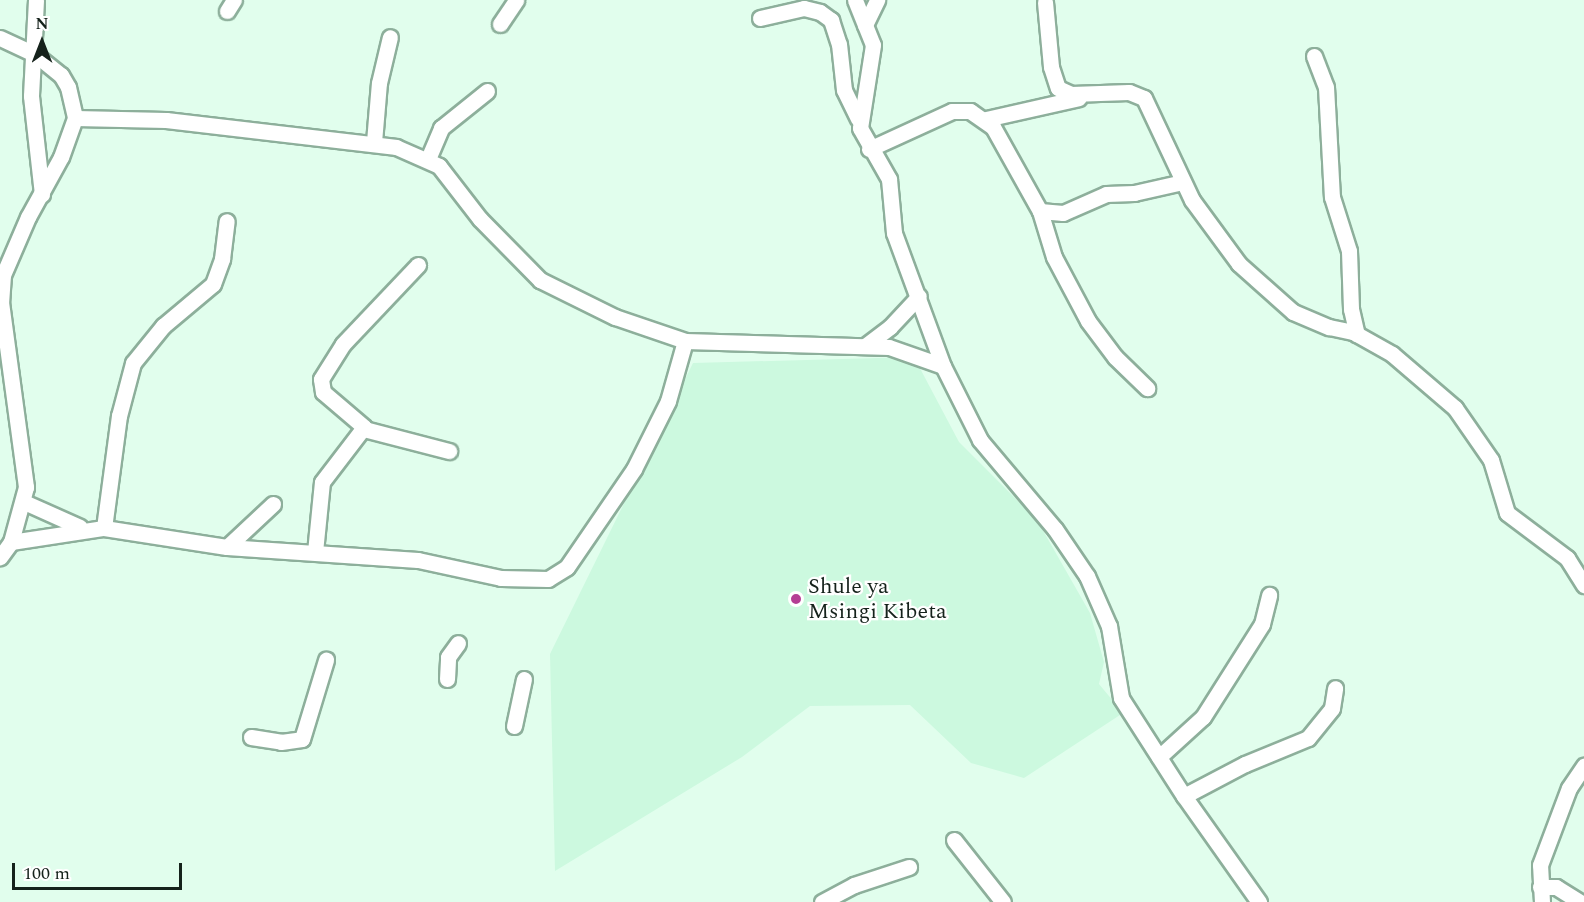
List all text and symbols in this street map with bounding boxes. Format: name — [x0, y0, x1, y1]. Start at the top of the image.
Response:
north arrow — [12, 12, 72, 72]
text: N — [35, 12, 49, 36]
place label: Shule ya Msingi Kibeta — [808, 573, 947, 624]
marker: Shule ya Msingi Kibeta — [789, 592, 803, 606]
scale bar — [15, 851, 184, 889]
text: 100 m — [23, 860, 70, 887]

